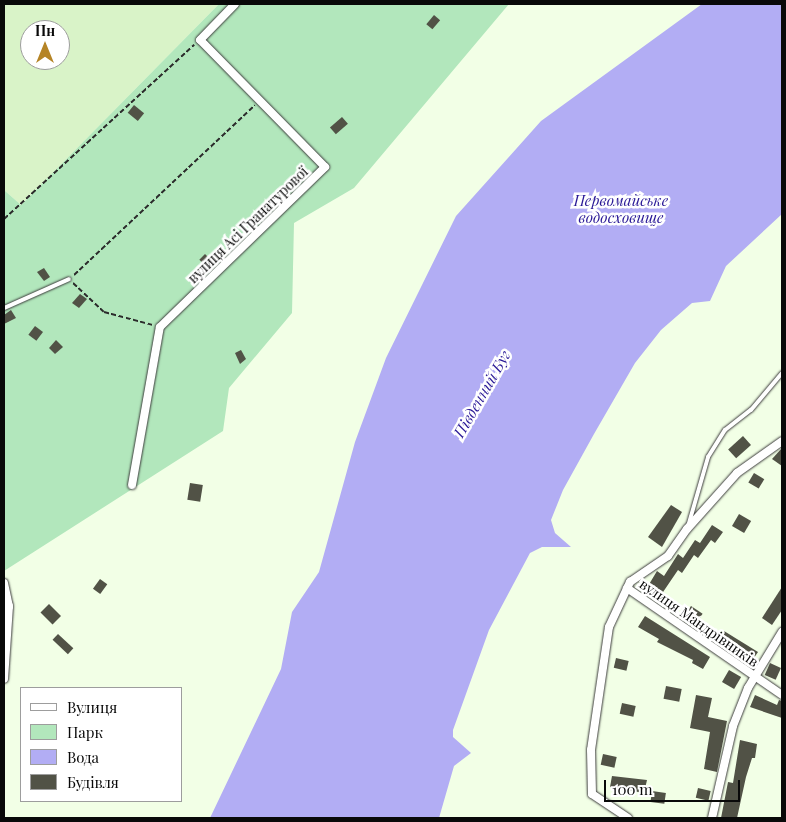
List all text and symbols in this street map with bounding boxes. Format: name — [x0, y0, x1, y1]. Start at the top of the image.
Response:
north arrow — [20, 20, 70, 70]
text: Пн — [35, 21, 55, 40]
street label: вулиця Асі Гранатурової — [184, 163, 312, 287]
water label: Первомайське водосховище — [574, 191, 668, 226]
water label: Південний Буг — [450, 347, 514, 441]
street label: вулиця Мандрівників — [636, 576, 762, 670]
legend — [20, 687, 182, 802]
text: Вулиця — [67, 697, 117, 717]
text: Парк — [67, 722, 103, 742]
text: Вода — [67, 747, 99, 767]
scale bar — [606, 770, 742, 802]
text: Будівля — [67, 772, 119, 792]
text: 100 m — [612, 779, 653, 799]

